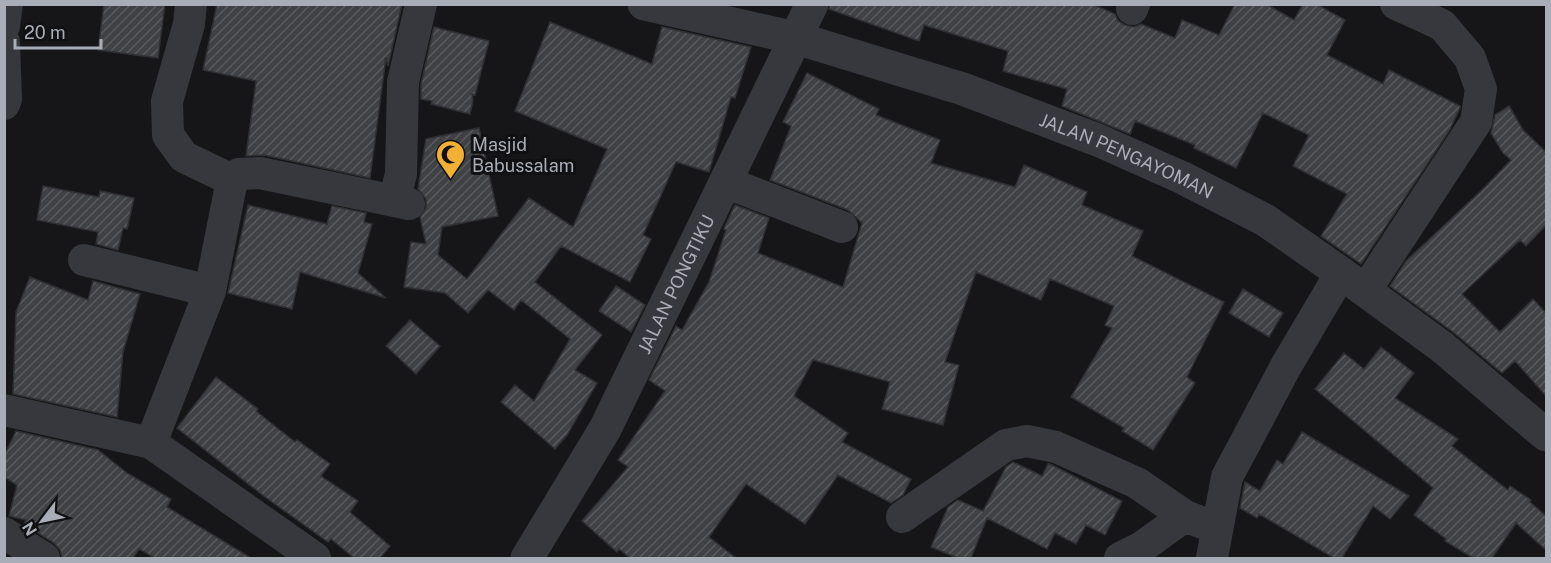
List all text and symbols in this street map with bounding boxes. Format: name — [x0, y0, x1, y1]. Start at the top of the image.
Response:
scale bar — [15, 12, 100, 50]
text: 20 m — [24, 22, 66, 43]
street label: JALAN PENGAYOMAN — [1037, 109, 1217, 202]
place label: Masjid Babussalam — [472, 134, 574, 176]
mosque icon: Masjid Babussalam — [435, 138, 467, 180]
street label: JALAN PONGTIKU — [633, 211, 718, 357]
north arrow — [12, 491, 72, 551]
text: N — [18, 518, 41, 539]

